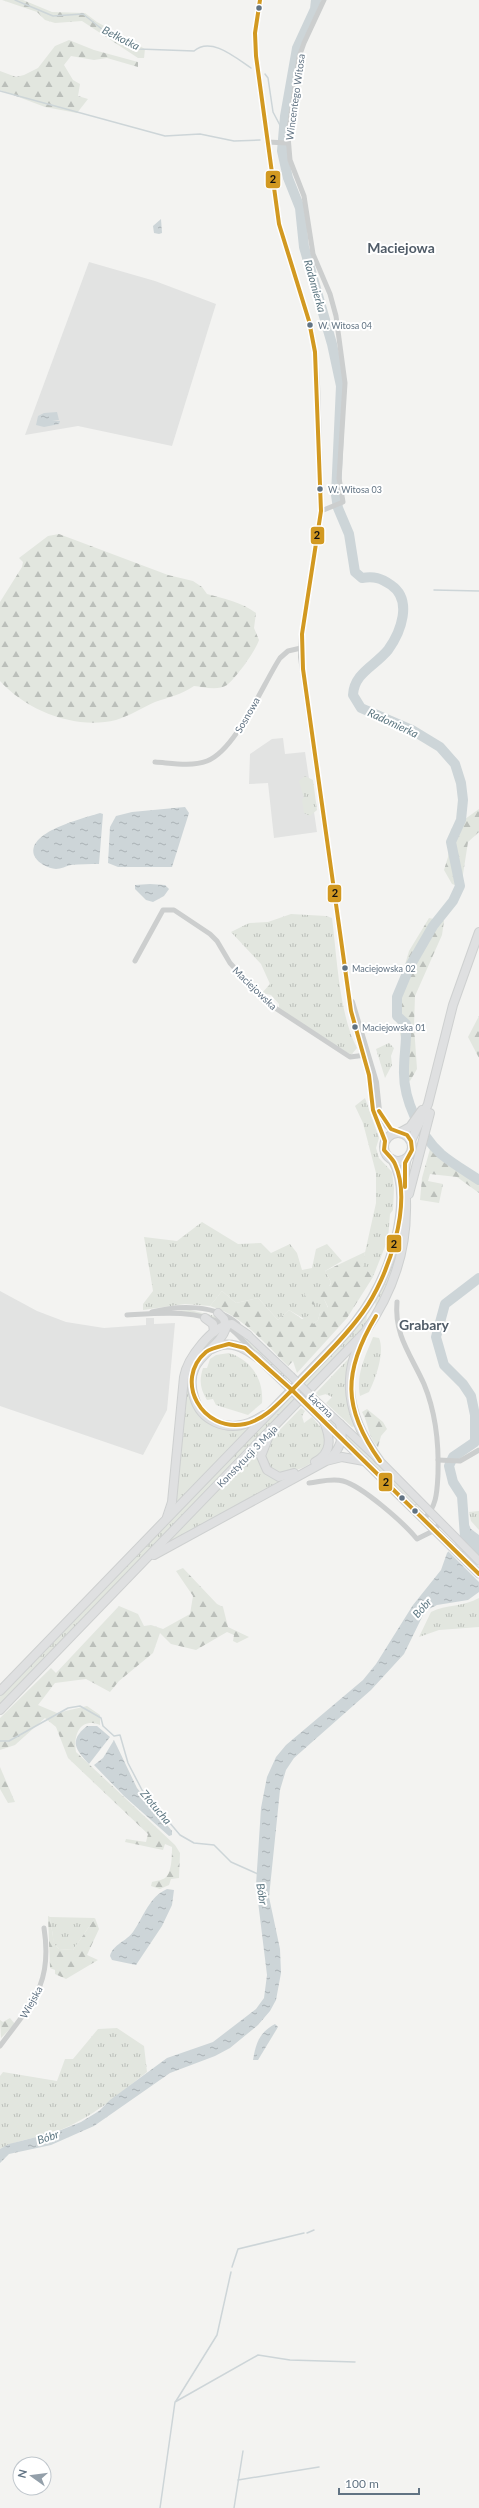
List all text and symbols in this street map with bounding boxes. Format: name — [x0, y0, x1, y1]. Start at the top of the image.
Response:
unlabelled marker — [254, 3, 264, 13]
water label: Bełkotka — [100, 23, 142, 53]
street label: Wincentego Witosa — [283, 53, 307, 141]
line badge: 2 — [265, 170, 281, 189]
text: 2 — [270, 172, 276, 185]
district label: Maciejowa — [367, 239, 435, 256]
water label: Radomierka — [302, 258, 329, 314]
marker: W. Witosa 04 — [305, 320, 315, 330]
place label: W. Witosa 04 — [318, 320, 372, 331]
marker: W. Witosa 03 — [315, 484, 325, 494]
place label: W. Witosa 03 — [328, 484, 382, 495]
line badge: 2 — [310, 526, 325, 545]
text: 2 — [314, 528, 320, 541]
street label: Sosnowa — [232, 695, 262, 735]
water label: Radomierka — [366, 705, 421, 740]
line badge: 2 — [327, 884, 342, 903]
text: 2 — [332, 886, 338, 899]
marker: Maciejowska 02 — [340, 963, 350, 973]
place label: Maciejowska 02 — [352, 963, 416, 974]
street label: Maciejowska — [230, 964, 280, 1012]
marker: Maciejowska 01 — [350, 1022, 360, 1032]
place label: Maciejowska 01 — [362, 1022, 426, 1033]
line badge: 2 — [386, 1234, 402, 1253]
text: 2 — [391, 1237, 397, 1250]
district label: Grabary — [399, 1316, 450, 1333]
street label: Łączna — [306, 1390, 336, 1420]
street label: Konstytucji 3 Maja — [214, 1422, 280, 1490]
line badge: 2 — [378, 1472, 393, 1492]
text: 2 — [383, 1475, 389, 1488]
unlabelled marker — [397, 1493, 407, 1503]
unlabelled marker — [410, 1506, 420, 1516]
water label: Bóbr — [410, 1595, 434, 1620]
water label: Złotucha — [138, 1786, 175, 1827]
water label: Bóbr — [254, 1882, 271, 1906]
street label: Wiejska — [17, 1984, 45, 2020]
water label: Bóbr — [35, 2127, 60, 2146]
north arrow — [12, 2456, 52, 2496]
text: N — [14, 2468, 29, 2479]
scale bar — [339, 2470, 419, 2496]
text: 100 m — [345, 2476, 379, 2491]

